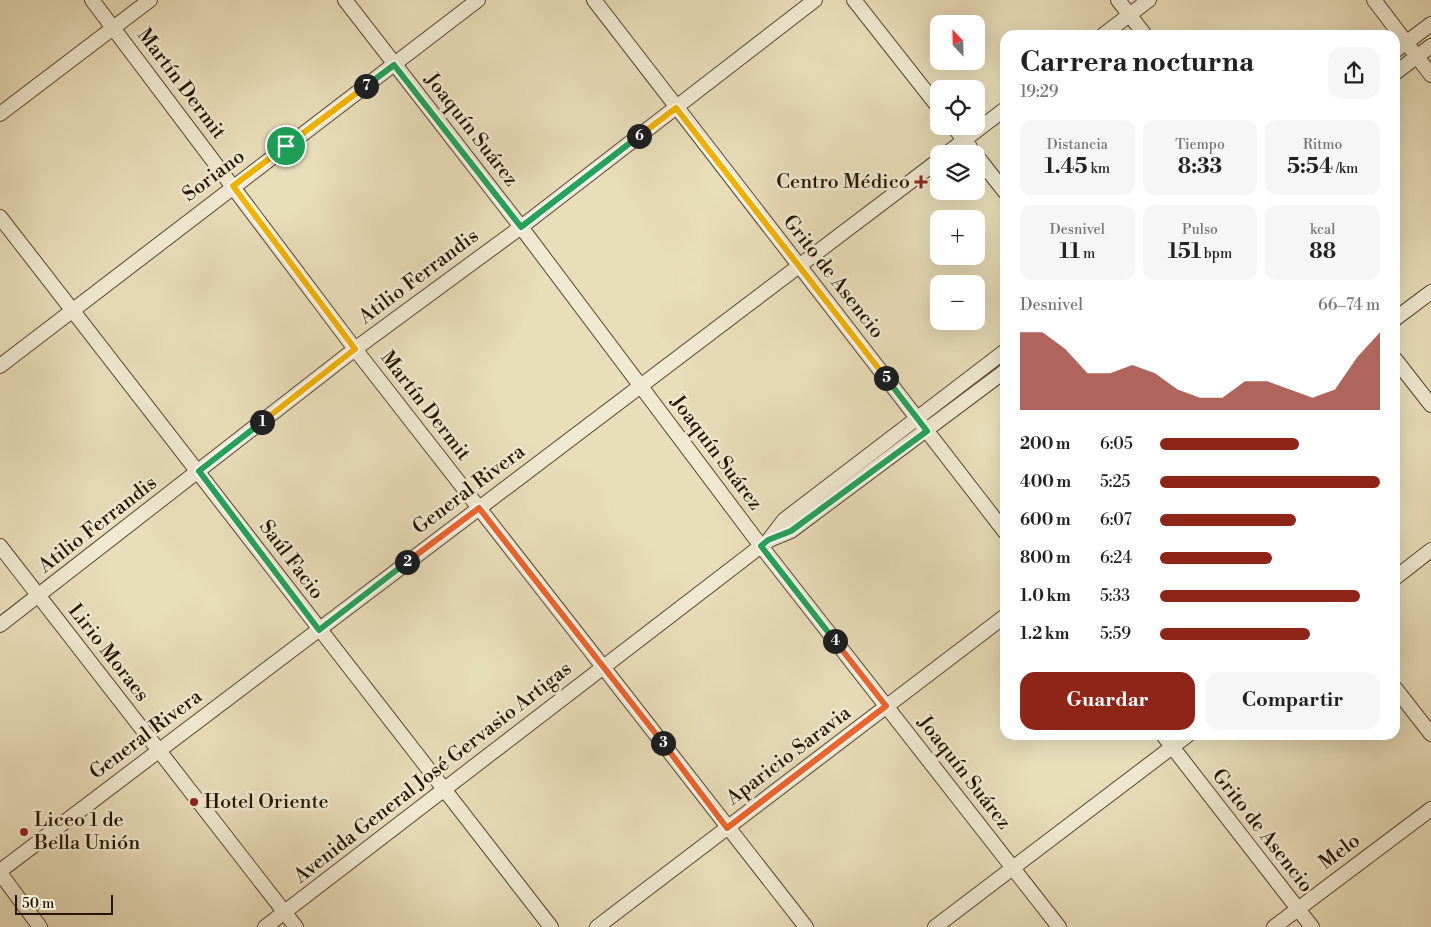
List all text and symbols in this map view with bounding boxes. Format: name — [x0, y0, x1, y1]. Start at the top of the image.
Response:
north arrow — [930, 15, 985, 70]
map controls — [930, 15, 985, 330]
street label: Martín Dermit — [131, 24, 231, 144]
text: Carrera nocturna — [1020, 45, 1254, 80]
button: share — [1328, 47, 1380, 99]
street label: Joaquín Suárez — [418, 67, 523, 192]
pin: 7 — [354, 74, 378, 98]
text: 7 — [362, 77, 371, 95]
button: locate — [930, 80, 985, 135]
text: 19:29 — [1020, 82, 1058, 102]
pin: 6 — [626, 124, 652, 148]
pin — [265, 125, 307, 167]
text: 6 — [635, 127, 644, 145]
icon: arrive — [272, 132, 300, 160]
text: Distancia — [1047, 136, 1108, 154]
text: Tiempo — [1175, 136, 1225, 154]
text: Ritmo — [1303, 136, 1342, 154]
street label: Soriano — [178, 144, 250, 208]
button: layers — [930, 145, 985, 200]
text: 1.45 — [1045, 154, 1088, 180]
text: 8:33 — [1178, 154, 1222, 180]
text: 5:54 — [1287, 154, 1333, 180]
text: km — [1088, 160, 1110, 178]
text: /km — [1333, 160, 1358, 178]
place label: Centro Médico — [776, 170, 910, 195]
marker: Centro Médico — [914, 175, 928, 189]
street label: Grito de Asencio — [777, 210, 889, 344]
button: + — [930, 210, 985, 265]
text: Desnivel — [1050, 221, 1105, 239]
text: Pulso — [1182, 221, 1218, 239]
text: kcal — [1310, 221, 1335, 239]
street label: Atilio Ferrandis — [353, 224, 484, 331]
text: 11 — [1059, 239, 1080, 265]
text: 151 — [1168, 239, 1201, 265]
text: 88 — [1309, 239, 1336, 265]
text: m — [1080, 245, 1095, 263]
text: bpm — [1201, 245, 1232, 263]
button: − — [930, 275, 985, 330]
text: Desnivel — [1020, 295, 1083, 315]
text: 66–74 m — [1318, 295, 1380, 315]
street label: Martín Dermit — [374, 346, 476, 466]
pin: 5 — [874, 366, 898, 390]
text: 5 — [882, 369, 891, 387]
street label: Joaquín Suárez — [664, 390, 767, 515]
pin: 1 — [250, 410, 274, 434]
text: 1 — [259, 413, 266, 431]
text: 200 m — [1020, 434, 1070, 454]
text: 6:05 — [1100, 434, 1133, 454]
street label: General Rivera — [408, 439, 531, 540]
street label: Atilio Ferrandis — [33, 471, 162, 580]
text: 400 m — [1020, 472, 1071, 492]
text: 5:25 — [1100, 472, 1130, 492]
text: 600 m — [1020, 510, 1070, 530]
text: 6:07 — [1100, 510, 1132, 530]
street label: Saúl Facio — [253, 515, 329, 605]
text: 800 m — [1020, 548, 1071, 568]
text: 6:24 — [1100, 548, 1132, 568]
pin: 2 — [394, 550, 420, 574]
text: 2 — [403, 553, 412, 571]
text: 1.0 km — [1020, 586, 1071, 606]
text: 5:33 — [1100, 586, 1130, 606]
street label: Lirio Moraes — [62, 599, 154, 707]
text: 1.2 km — [1020, 624, 1069, 644]
text: 5:59 — [1100, 624, 1131, 644]
pin: 4 — [822, 628, 848, 654]
text: 4 — [831, 632, 840, 650]
street label: Avenida General José Gervasio Artigas — [288, 657, 577, 890]
button: Guardar — [1020, 672, 1195, 730]
button: Compartir — [1205, 672, 1380, 730]
street label: General Rivera — [85, 684, 208, 785]
street label: Aparicio Saravia — [721, 700, 857, 812]
street label: Joaquín Suárez — [911, 710, 1016, 835]
pin: 3 — [650, 730, 676, 756]
text: 3 — [659, 734, 668, 752]
street label: Grito de Asencio — [1206, 764, 1318, 898]
place label: Hotel Oriente — [204, 790, 328, 815]
marker: Hotel Oriente — [188, 796, 200, 808]
place label: Liceo 1 de Bella Unión — [33, 808, 140, 856]
marker: Liceo 1 de Bella Unión — [18, 826, 30, 838]
street label: Melo — [1315, 828, 1365, 876]
scale bar — [15, 892, 112, 915]
text: 50 m — [22, 895, 54, 913]

